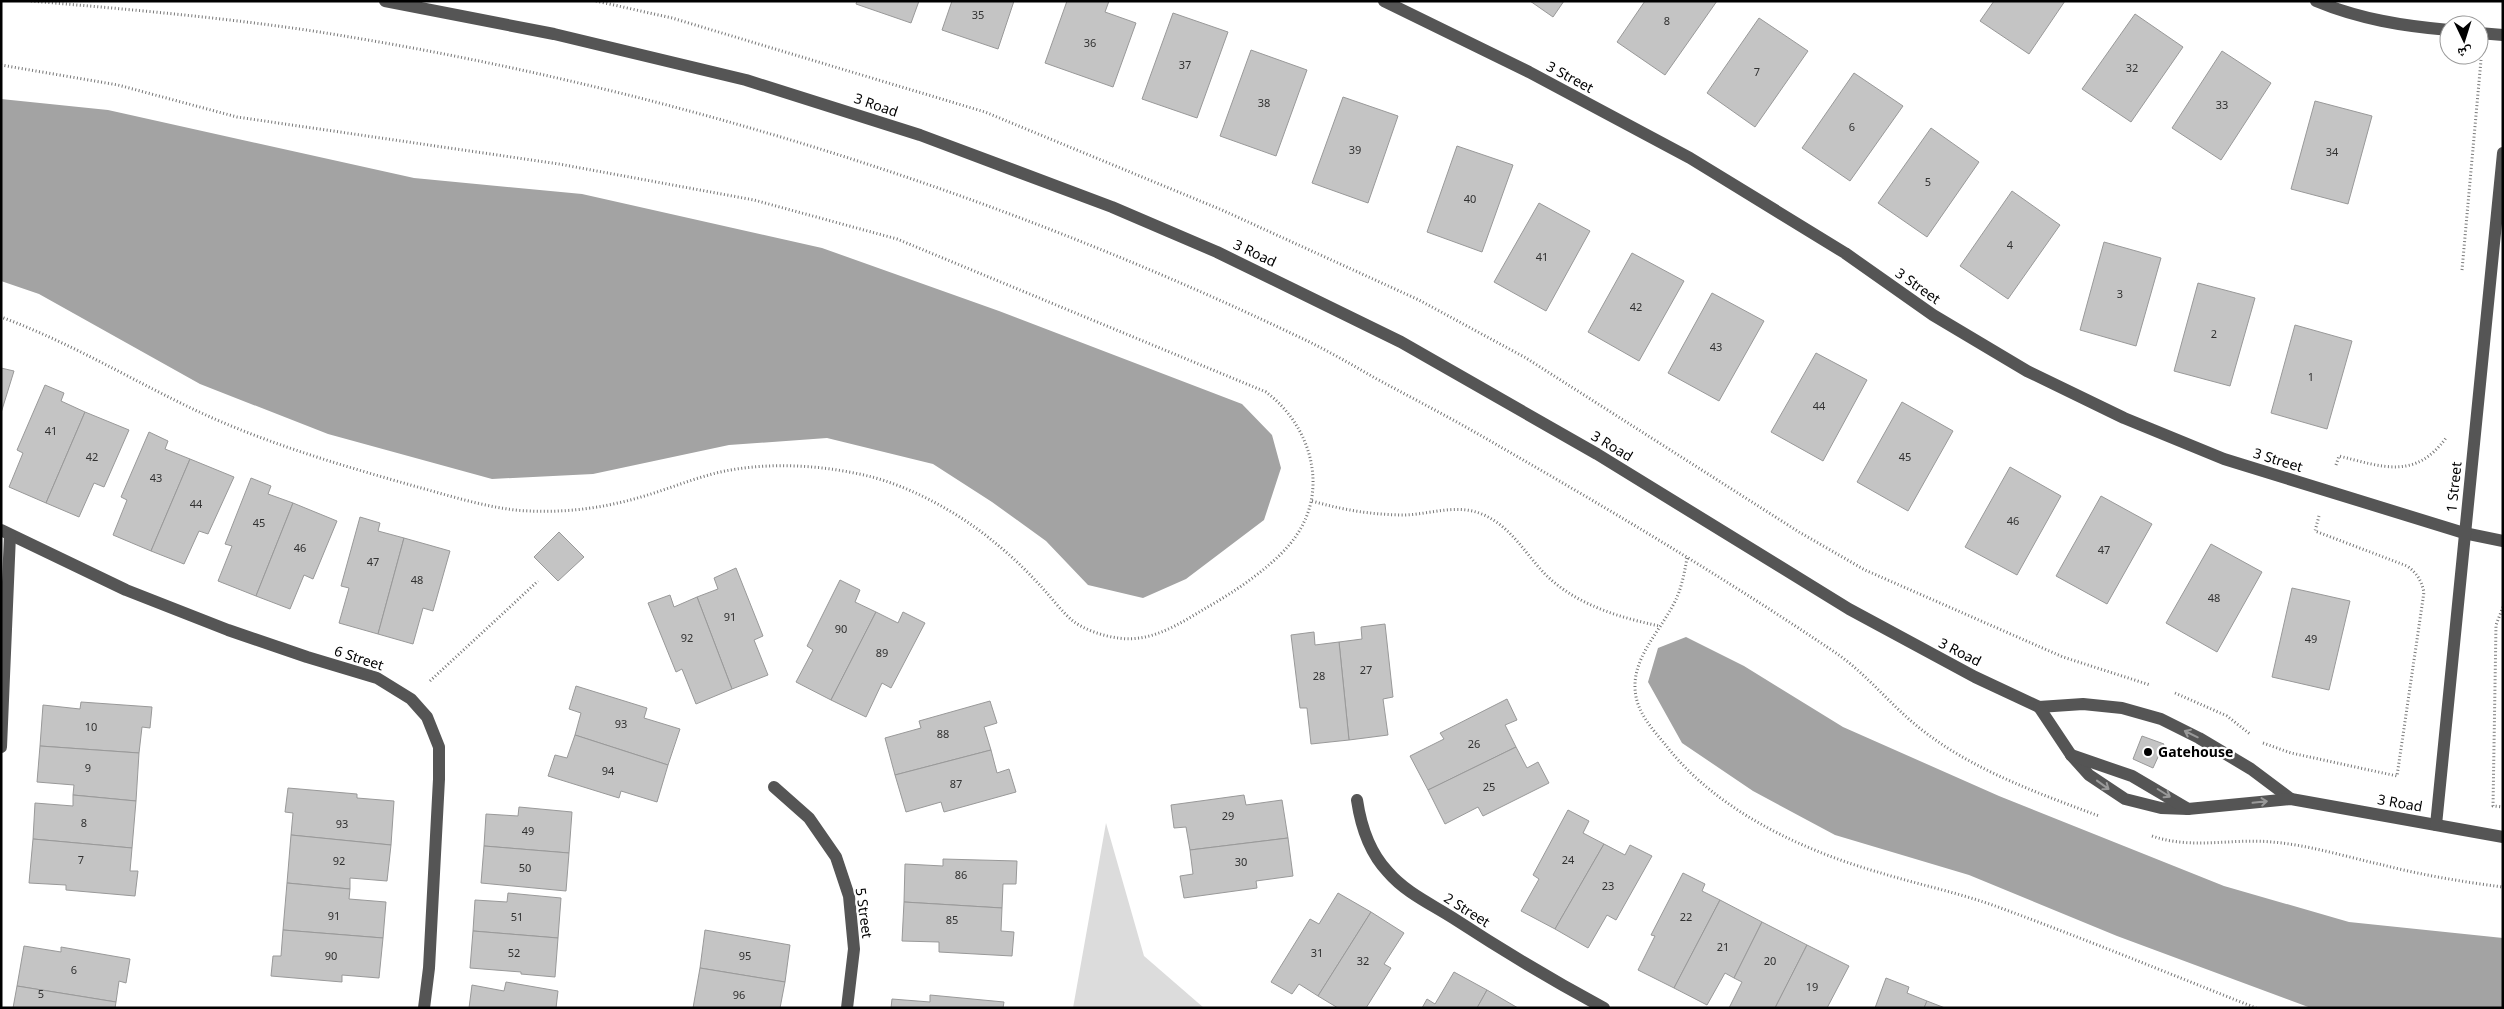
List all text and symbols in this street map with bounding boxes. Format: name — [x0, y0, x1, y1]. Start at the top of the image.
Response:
house number: 35 — [972, 7, 984, 22]
house number: 8 — [1664, 13, 1670, 28]
north arrow — [2439, 15, 2489, 65]
house number: 36 — [1084, 35, 1096, 50]
text: ش — [2457, 43, 2473, 63]
street label: 3 Street — [1543, 56, 1597, 97]
house number: 37 — [1179, 57, 1191, 72]
house number: 32 — [2126, 60, 2138, 75]
house number: 7 — [1754, 64, 1760, 79]
street label: 3 Road — [852, 88, 901, 121]
house number: 38 — [1258, 95, 1270, 110]
house number: 33 — [2216, 97, 2228, 112]
house number: 6 — [1849, 119, 1855, 134]
house number: 39 — [1349, 142, 1361, 157]
house number: 34 — [2326, 144, 2339, 159]
house number: 5 — [1925, 174, 1931, 189]
house number: 40 — [1464, 191, 1476, 206]
street label: 3 Road — [1231, 234, 1280, 271]
house number: 4 — [2007, 237, 2014, 252]
house number: 41 — [1536, 249, 1548, 264]
street label: 3 Street — [1892, 263, 1945, 308]
house number: 3 — [2117, 286, 2123, 301]
house number: 42 — [1630, 299, 1642, 314]
house number: 2 — [2211, 326, 2217, 341]
house number: 43 — [1710, 339, 1722, 354]
house number: 1 — [2308, 369, 2314, 384]
house number: 44 — [1813, 398, 1826, 413]
house number: 41 — [45, 423, 57, 438]
street label: 3 Road — [1588, 426, 1637, 465]
street label: 3 Street — [2251, 443, 2305, 476]
house number: 42 — [86, 449, 98, 464]
house number: 45 — [1899, 449, 1911, 464]
street label: 1 Street — [2441, 461, 2466, 513]
house number: 43 — [150, 470, 162, 485]
house number: 44 — [190, 496, 203, 511]
house number: 46 — [2007, 513, 2019, 528]
house number: 45 — [253, 515, 265, 530]
house number: 46 — [294, 540, 306, 555]
house number: 47 — [2098, 542, 2110, 557]
house number: 47 — [367, 554, 379, 569]
house number: 48 — [411, 572, 423, 587]
house number: 48 — [2208, 590, 2220, 605]
house number: 91 — [724, 609, 736, 624]
house number: 90 — [835, 621, 847, 636]
house number: 92 — [681, 630, 693, 645]
house number: 49 — [2305, 631, 2317, 646]
street label: 3 Road — [1936, 633, 1985, 670]
street label: 6 Street — [332, 641, 386, 674]
house number: 89 — [876, 645, 888, 660]
house number: 27 — [1360, 662, 1372, 677]
house number: 28 — [1313, 668, 1325, 683]
house number: 93 — [615, 716, 627, 731]
house number: 10 — [85, 719, 97, 734]
house number: 88 — [937, 726, 949, 741]
one-way arrow — [2184, 729, 2199, 739]
house number: 26 — [1468, 736, 1480, 751]
place label: Gatehouse — [2158, 742, 2233, 761]
marker: Gatehouse — [2142, 746, 2154, 758]
house number: 9 — [85, 760, 91, 775]
house number: 94 — [602, 763, 615, 778]
house number: 87 — [950, 776, 962, 791]
house number: 25 — [1483, 779, 1495, 794]
one-way arrow — [2096, 780, 2110, 790]
one-way arrow — [2157, 789, 2171, 799]
street label: 3 Road — [2376, 789, 2424, 816]
one-way arrow — [2251, 797, 2267, 807]
house number: 29 — [1222, 808, 1234, 823]
house number: 8 — [81, 815, 87, 830]
house number: 93 — [336, 816, 348, 831]
house number: 49 — [522, 823, 534, 838]
house number: 7 — [78, 852, 84, 867]
house number: 24 — [1562, 852, 1575, 867]
house number: 92 — [333, 853, 345, 868]
house number: 30 — [1235, 854, 1247, 869]
house number: 50 — [519, 860, 531, 875]
house number: 86 — [955, 867, 967, 882]
house number: 23 — [1602, 878, 1614, 893]
street label: 5 Street — [852, 886, 877, 939]
street label: 2 Street — [1441, 888, 1494, 931]
house number: 91 — [328, 908, 340, 923]
house number: 51 — [511, 909, 523, 924]
house number: 22 — [1680, 909, 1692, 924]
house number: 85 — [946, 912, 958, 927]
house number: 21 — [1717, 939, 1729, 954]
house number: 52 — [508, 945, 520, 960]
house number: 31 — [1311, 945, 1323, 960]
house number: 90 — [325, 948, 337, 963]
house number: 95 — [739, 948, 751, 963]
house number: 32 — [1357, 953, 1369, 968]
house number: 20 — [1764, 953, 1776, 968]
house number: 6 — [71, 962, 77, 977]
house number: 19 — [1806, 979, 1818, 994]
house number: 5 — [38, 986, 44, 1001]
house number: 96 — [733, 987, 745, 1002]

